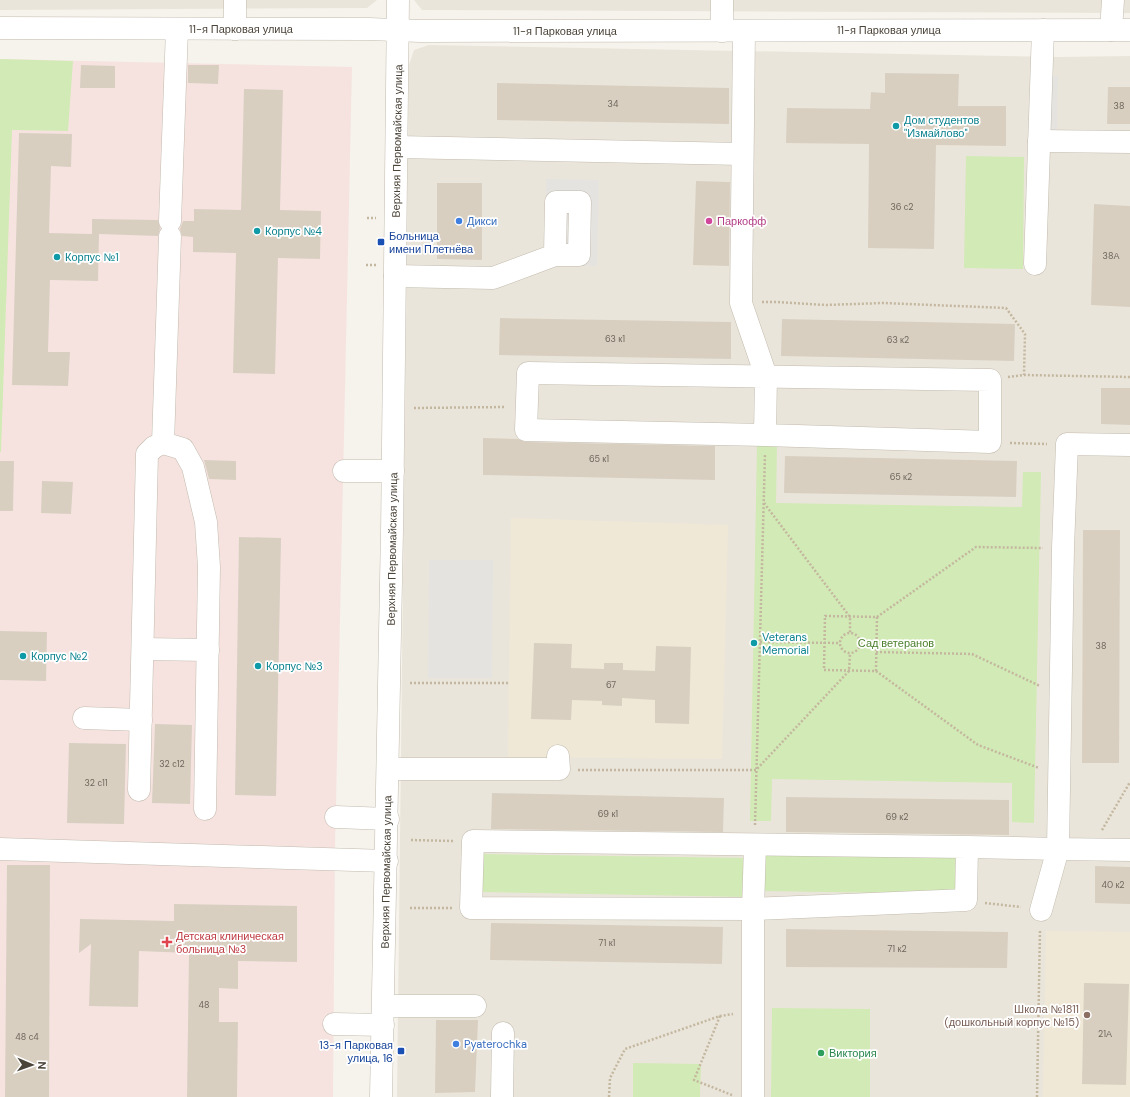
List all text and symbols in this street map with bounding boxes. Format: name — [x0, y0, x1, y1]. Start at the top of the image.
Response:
street label: 11-я Парковая улица — [189, 22, 294, 36]
street label: 11-я Парковая улица — [837, 23, 942, 37]
street label: 11-я Парковая улица — [513, 24, 618, 38]
street label: Верхняя Первомайская улица — [389, 63, 405, 218]
house number: 34 — [608, 98, 619, 110]
house number: 38 — [1114, 100, 1124, 112]
place label: Дом студентов "Измайлово" — [904, 113, 980, 140]
marker: Дом студентов "Измайлово" — [891, 121, 901, 131]
house number: 36 с2 — [890, 201, 914, 213]
place label: Дикси — [467, 214, 497, 228]
place label: Паркофф — [717, 214, 766, 228]
marker: Дикси — [454, 216, 464, 226]
marker: Паркофф — [704, 216, 714, 226]
place label: Корпус №4 — [265, 224, 322, 238]
marker: Корпус №4 — [252, 226, 262, 236]
place label: Больница имени Плетнёва — [389, 229, 474, 256]
marker: Больница имени Плетнёва — [376, 237, 386, 247]
place label: Корпус №1 — [65, 250, 119, 264]
house number: 38А — [1103, 250, 1119, 262]
marker: Корпус №1 — [52, 252, 62, 262]
house number: 63 к1 — [605, 333, 625, 345]
house number: 63 к2 — [887, 334, 909, 346]
house number: 65 к1 — [589, 453, 609, 465]
street label: Верхняя Первомайская улица — [384, 471, 400, 626]
house number: 65 к2 — [890, 471, 912, 483]
place label: Veterans Memorial — [762, 630, 809, 657]
park label: Сад ветеранов — [858, 636, 934, 650]
marker: Veterans Memorial — [749, 638, 759, 648]
house number: 38 — [1096, 640, 1106, 652]
place label: Корпус №2 — [31, 649, 88, 663]
marker: Корпус №2 — [18, 651, 28, 661]
place label: Корпус №3 — [266, 659, 323, 673]
marker: Корпус №3 — [253, 661, 263, 671]
house number: 67 — [606, 679, 616, 691]
house number: 32 с12 — [159, 758, 185, 770]
house number: 32 с11 — [84, 777, 108, 789]
street label: Верхняя Первомайская улица — [378, 794, 394, 949]
house number: 69 к1 — [598, 808, 618, 820]
house number: 69 к2 — [886, 811, 908, 823]
house number: 40 к2 — [1101, 879, 1125, 891]
place label: Детская клиническая больница №3 — [176, 929, 284, 956]
marker: Детская клиническая больница №3 — [161, 936, 173, 948]
house number: 71 к1 — [599, 937, 616, 949]
house number: 71 к2 — [887, 943, 907, 955]
house number: 48 — [199, 999, 209, 1011]
place label: Школа №1811 (дошкольный корпус №15) — [945, 1002, 1079, 1029]
marker: Школа №1811 (дошкольный корпус №15) — [1082, 1010, 1092, 1020]
house number: 21А — [1098, 1028, 1112, 1040]
house number: 48 с4 — [15, 1031, 39, 1043]
place label: Pyaterochka — [464, 1037, 527, 1051]
place label: 13-я Парковая улица, 16 — [319, 1038, 393, 1065]
marker: Pyaterochka — [451, 1039, 461, 1049]
north arrow — [12, 1045, 52, 1085]
marker: 13-я Парковая улица, 16 — [396, 1046, 406, 1056]
place label: Виктория — [829, 1046, 877, 1060]
marker: Виктория — [816, 1048, 826, 1058]
text: N — [35, 1061, 49, 1070]

